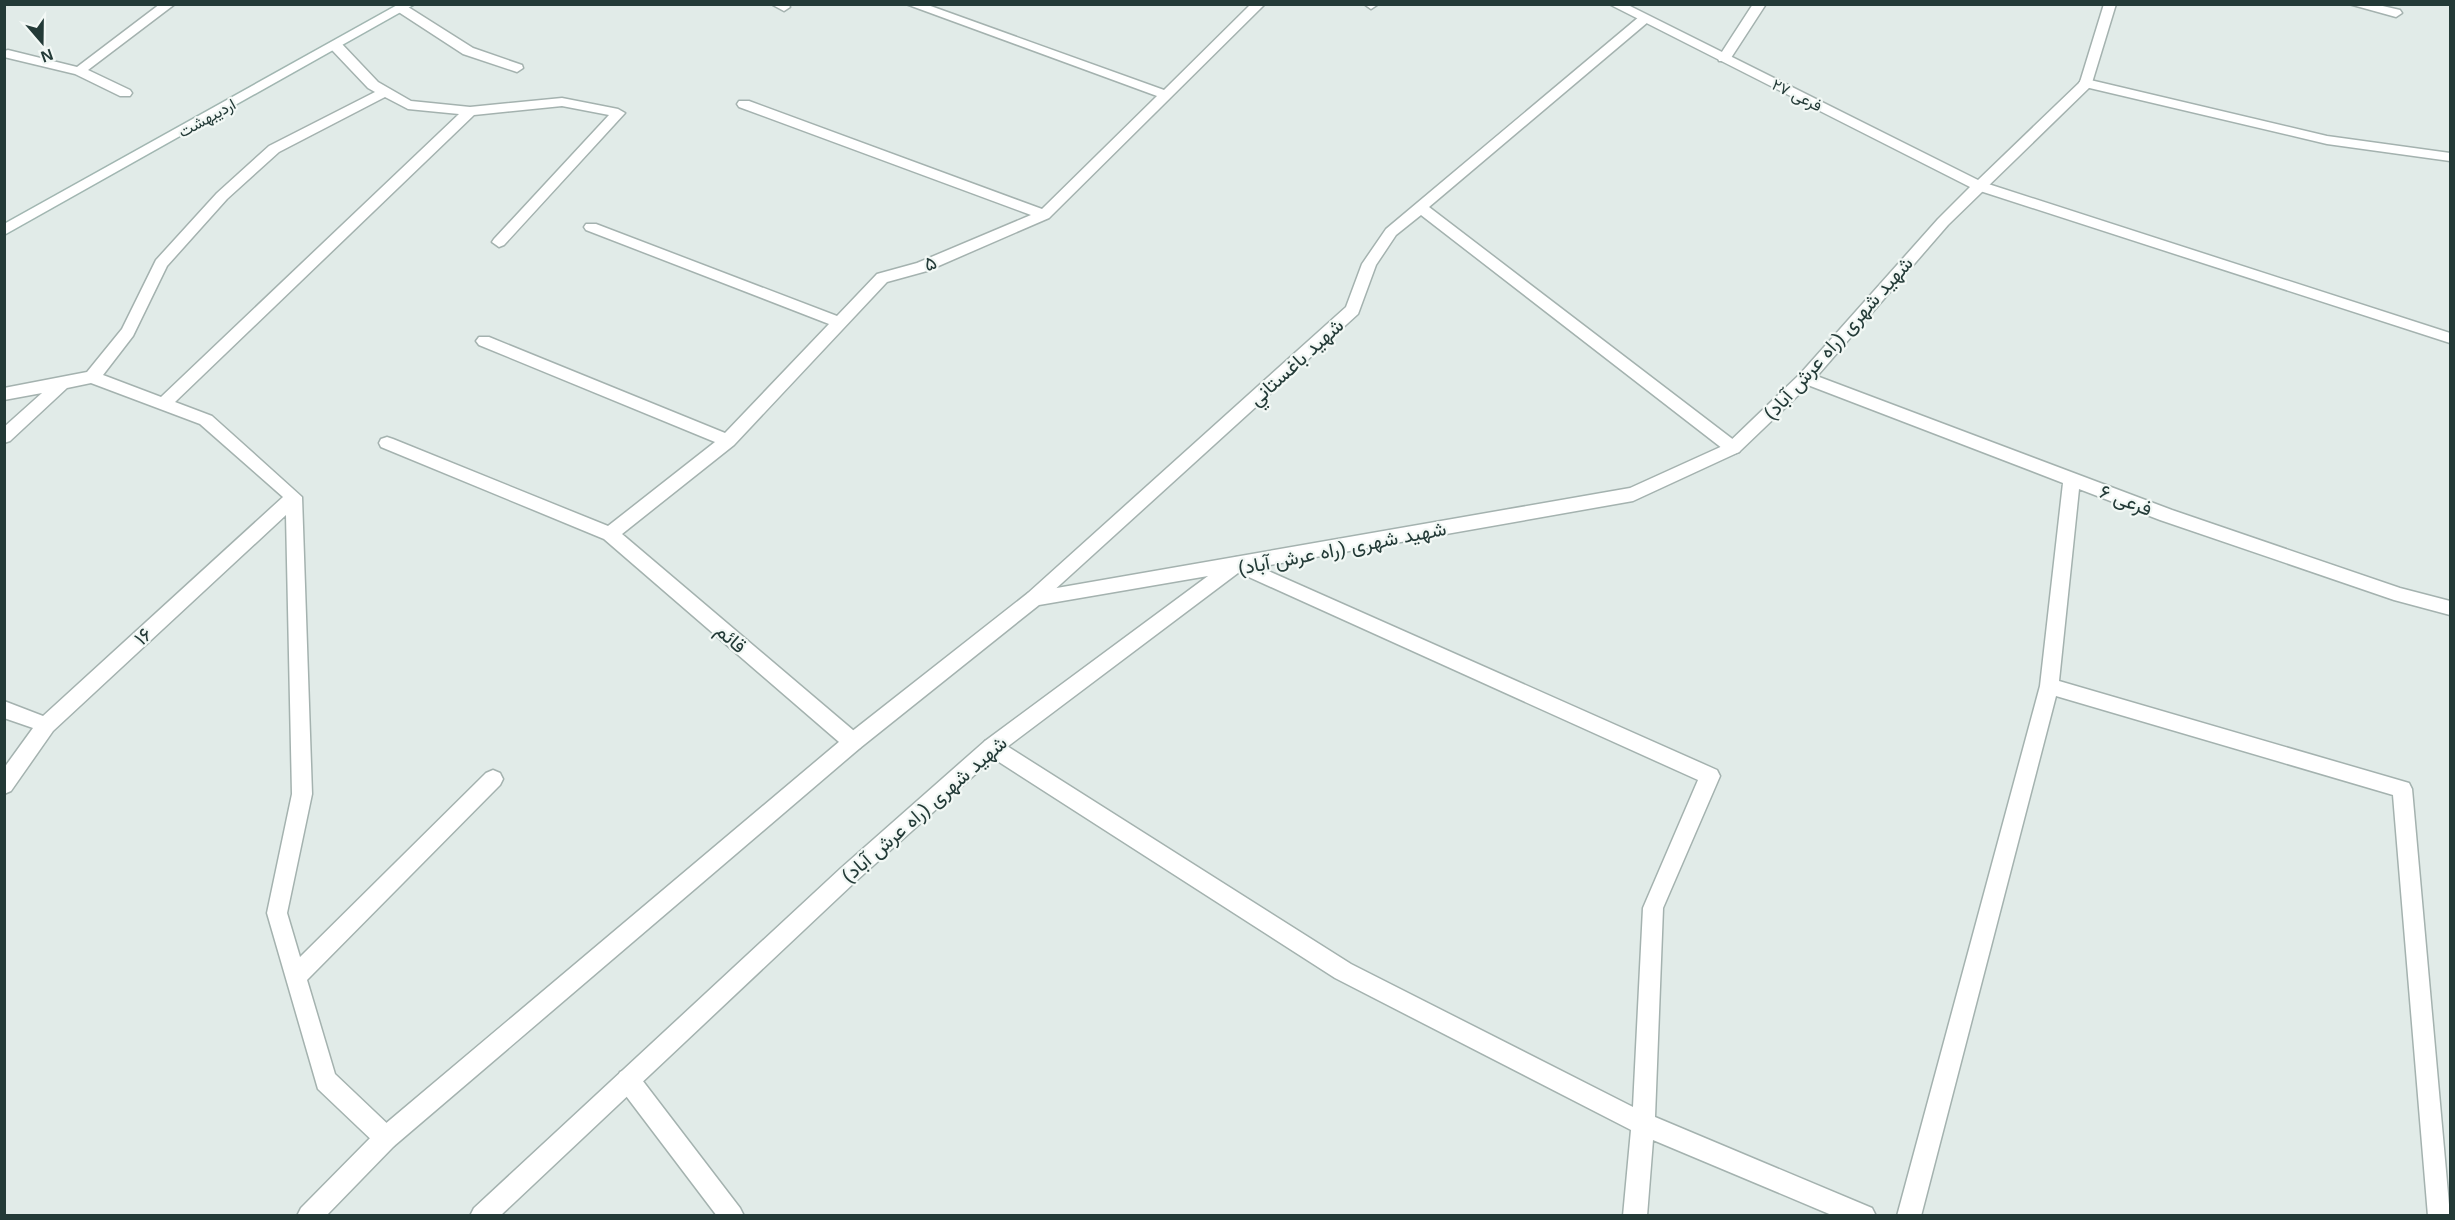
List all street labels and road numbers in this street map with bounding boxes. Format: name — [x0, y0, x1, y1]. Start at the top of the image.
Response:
street label: فرعی ۲۷ — [1768, 76, 1825, 116]
street label: اردیبهشت — [176, 95, 239, 142]
street label: ۵ — [920, 251, 940, 275]
street label: شهید شهری (راه عرش آباد) — [1759, 252, 1919, 425]
street label: شهيد باغستاني — [1244, 314, 1352, 415]
street label: فرعی ۶ — [2096, 480, 2155, 522]
street label: شهید شهری (راه عرش آباد) — [1236, 517, 1448, 581]
street label: قائم — [710, 619, 751, 659]
street label: ۱۶ — [130, 623, 156, 649]
street label: شهید شهری (راه عرش آباد) — [837, 731, 1012, 888]

